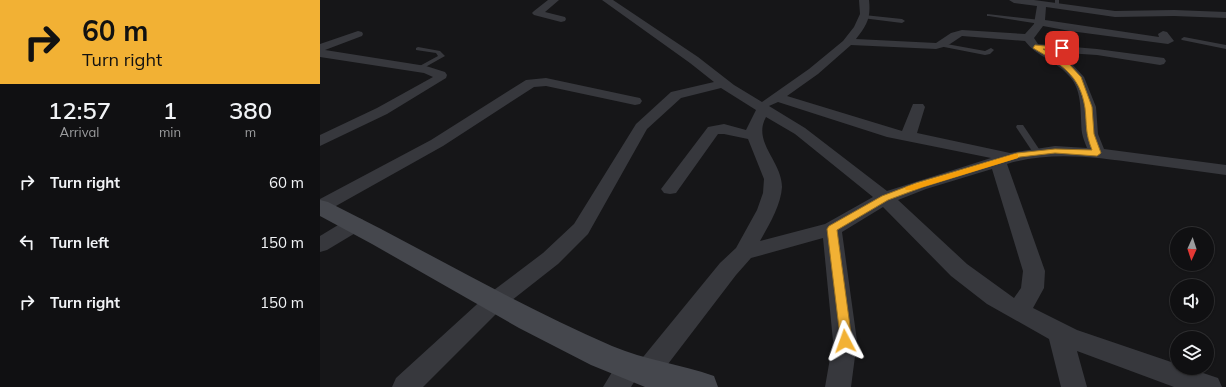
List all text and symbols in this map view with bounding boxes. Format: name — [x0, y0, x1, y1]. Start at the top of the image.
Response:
text: 60 m — [82, 13, 148, 48]
icon: right — [16, 16, 68, 68]
pin — [1045, 31, 1079, 65]
icon: arrive — [1051, 37, 1073, 59]
text: Turn right — [82, 48, 162, 71]
text: 12:57 — [48, 95, 111, 125]
text: 1 — [163, 95, 177, 125]
text: 380 — [229, 95, 272, 125]
text: Arrival — [60, 124, 99, 140]
text: min — [159, 124, 181, 140]
text: m — [245, 124, 256, 140]
icon: right — [16, 171, 38, 193]
text: Turn right — [50, 173, 120, 192]
text: 60 m — [269, 173, 304, 192]
north arrow — [1170, 227, 1214, 271]
map controls — [1170, 227, 1214, 375]
icon: left — [16, 231, 38, 253]
text: Turn left — [50, 233, 109, 252]
text: 150 m — [260, 233, 304, 252]
button: sound — [1170, 279, 1214, 323]
icon: right — [16, 291, 38, 313]
text: Turn right — [50, 293, 120, 312]
text: 150 m — [260, 293, 304, 312]
position arrow — [824, 320, 866, 362]
button: layers — [1170, 331, 1214, 375]

